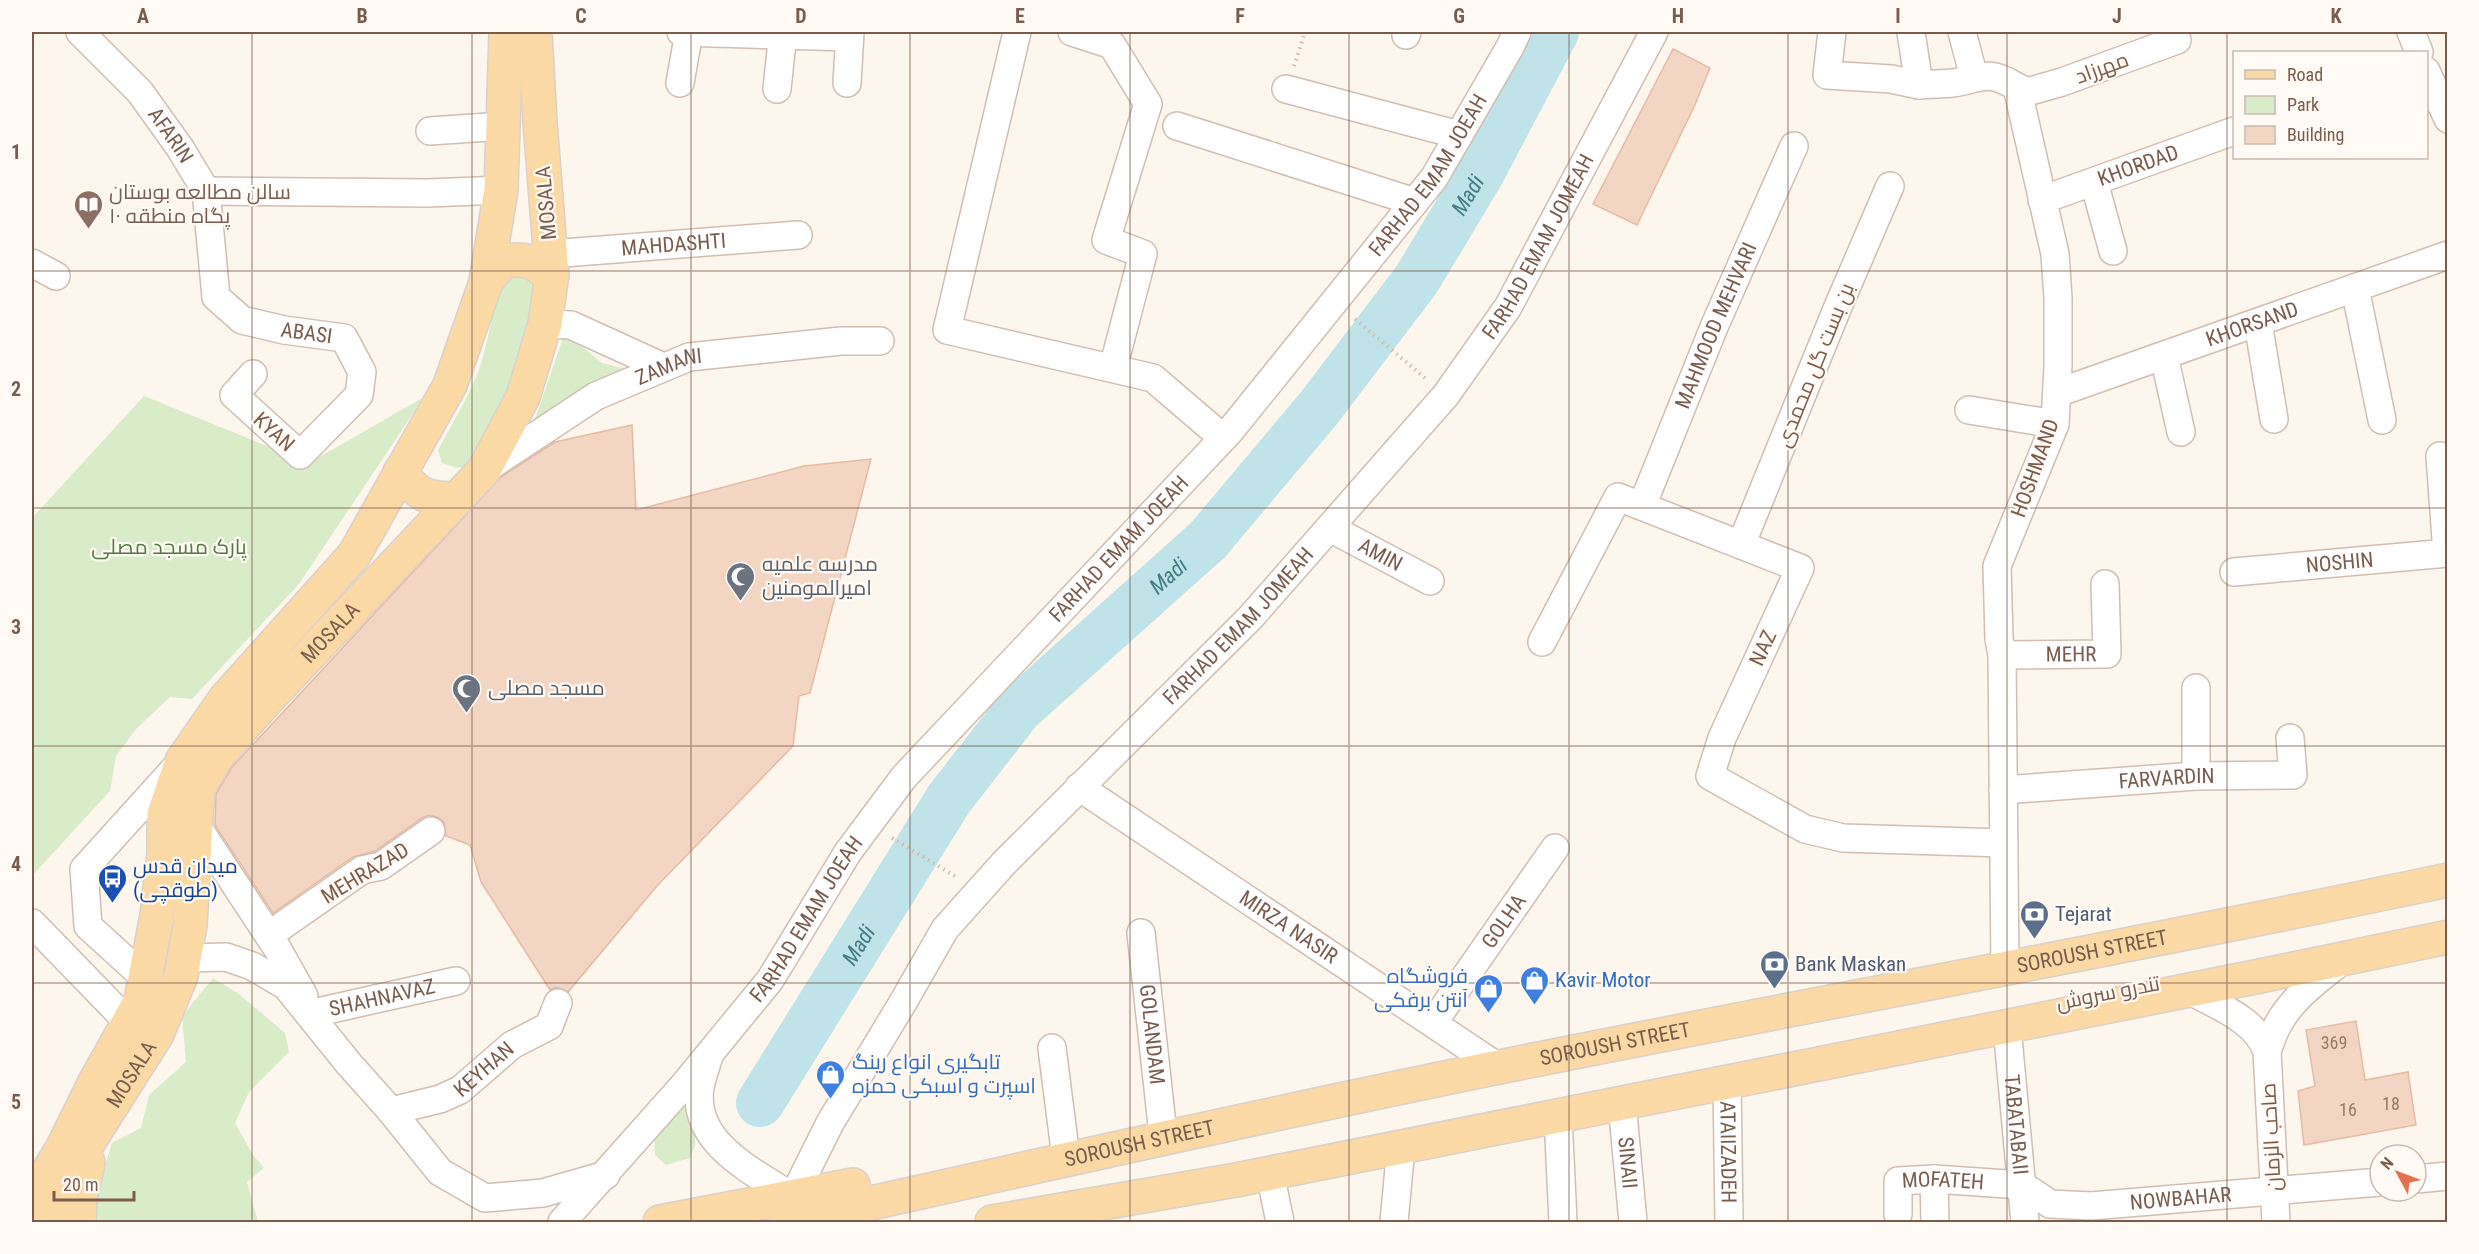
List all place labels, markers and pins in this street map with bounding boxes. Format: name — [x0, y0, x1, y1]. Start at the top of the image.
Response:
place label: سالن مطالعه بوستان پگاه منطقه ۱۰ — [109, 180, 291, 230]
library icon: سالن مطالعه بوستان پگاه منطقه ۱۰ — [72, 188, 104, 230]
place label: مدرسه علمیه امیرالمومنین — [762, 552, 878, 601]
mosque icon: مدرسه علمیه امیرالمومنین — [725, 560, 757, 602]
mosque icon: مسجد مصلی — [451, 672, 483, 714]
place label: مسجد مصلی — [488, 676, 605, 701]
place label: میدان قدس (طوقچی) — [133, 854, 238, 904]
bus stop icon: میدان قدس (طوقچی) — [96, 862, 128, 904]
bank icon: Tejarat — [2018, 898, 2050, 940]
place label: Tejarat — [2055, 902, 2112, 926]
bank icon: Bank Maskan — [1758, 948, 1790, 990]
place label: Bank Maskan — [1795, 952, 1906, 976]
place label: فروشگاه آنتن برفکی — [1374, 964, 1468, 1013]
shop icon: Kavir Motor — [1518, 964, 1550, 1006]
place label: Kavir Motor — [1555, 968, 1651, 992]
shop icon: فروشگاه آنتن برفکی — [1473, 972, 1505, 1014]
place label: تابگیری انواع رینگ اسپرت و اسبکی حمزه — [852, 1050, 1036, 1100]
shop icon: تابگیری انواع رینگ اسپرت و اسبکی حمزه — [815, 1058, 847, 1100]

